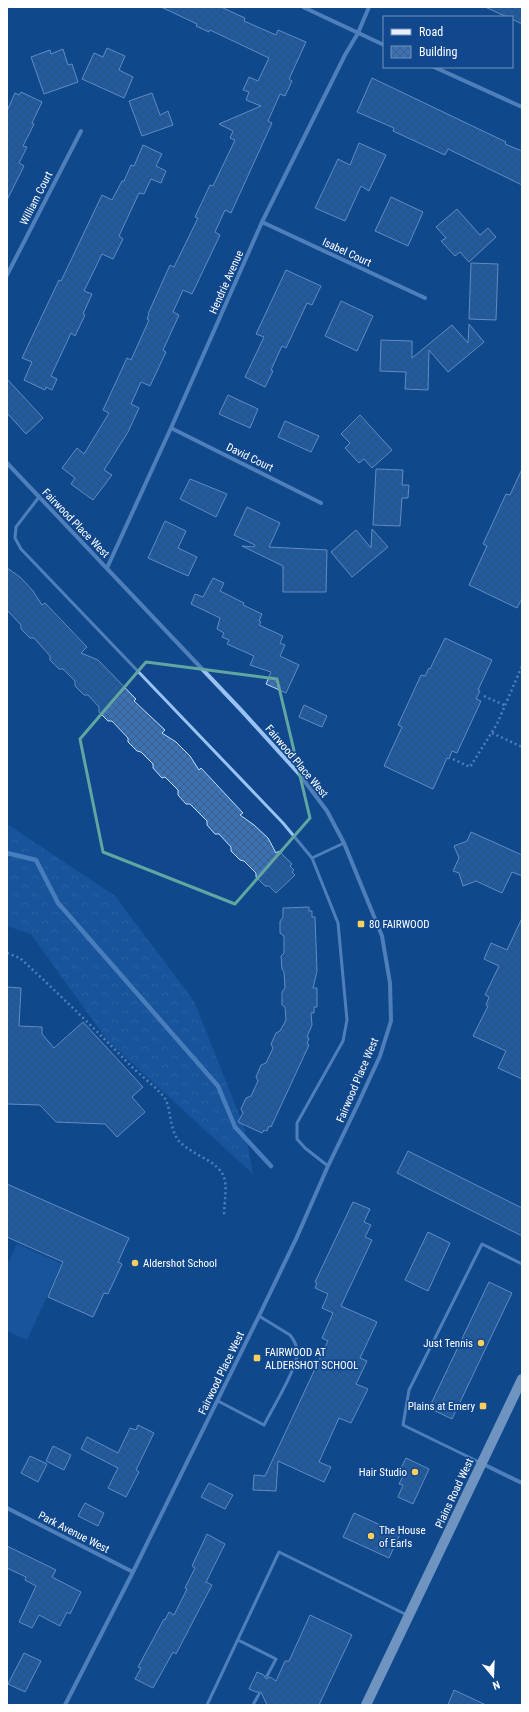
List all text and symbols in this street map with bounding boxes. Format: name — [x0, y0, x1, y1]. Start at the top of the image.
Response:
legend — [383, 16, 513, 68]
text: Road — [419, 25, 443, 39]
text: Building — [419, 45, 457, 59]
street label: William Court — [17, 169, 56, 227]
street label: Isabel Court — [320, 235, 373, 269]
street label: Hendrie Avenue — [207, 248, 246, 316]
street label: David Court — [224, 441, 275, 474]
street label: Fairwood Place West — [39, 486, 112, 561]
street label: Fairwood Place West — [262, 722, 331, 800]
place label: 80 FAIRWOOD — [369, 918, 430, 931]
marker: 80 FAIRWOOD — [356, 919, 366, 929]
street label: Fairwood Place West — [334, 1036, 381, 1125]
place label: Aldershot School — [143, 1257, 217, 1270]
marker: Aldershot School — [130, 1258, 140, 1268]
street label: Fairwood Place West — [196, 1330, 247, 1417]
place label: Just Tennis — [423, 1337, 473, 1350]
marker: Just Tennis — [476, 1338, 486, 1348]
place label: FAIRWOOD AT ALDERSHOT SCHOOL — [265, 1346, 358, 1372]
marker: FAIRWOOD AT ALDERSHOT SCHOOL — [252, 1353, 262, 1363]
place label: Plains at Emery — [408, 1400, 475, 1413]
marker: Plains at Emery — [478, 1401, 488, 1411]
street label: Plains Road West — [433, 1456, 476, 1530]
place label: Hair Studio — [359, 1466, 407, 1479]
marker: Hair Studio — [410, 1467, 420, 1477]
street label: Park Avenue West — [36, 1509, 111, 1556]
place label: The House of Earls — [379, 1524, 426, 1550]
marker: The House of Earls — [366, 1531, 376, 1541]
north arrow — [473, 1656, 513, 1696]
text: N — [491, 1678, 501, 1692]

